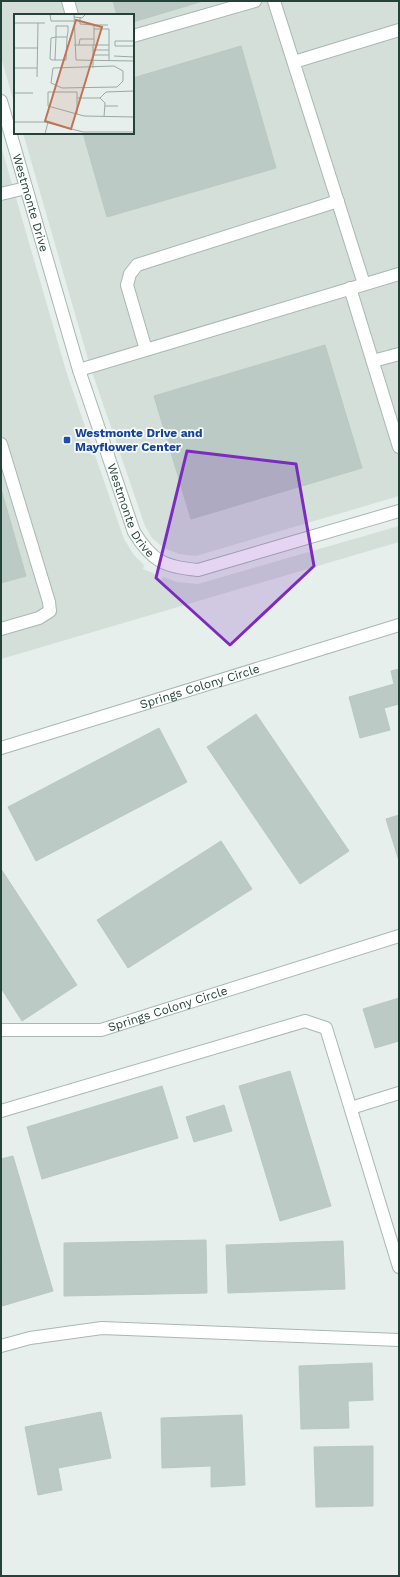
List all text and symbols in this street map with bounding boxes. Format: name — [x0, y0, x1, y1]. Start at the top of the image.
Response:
inset map — [14, 14, 134, 134]
street label: Westmonte Drive — [10, 152, 51, 253]
place label: Westmonte Drive and Mayflower Center — [75, 426, 203, 454]
marker: Westmonte Drive and Mayflower Center — [62, 435, 72, 445]
street label: Westmonte Drive — [104, 462, 157, 560]
street label: Springs Colony Circle — [138, 661, 261, 712]
street label: Springs Colony Circle — [106, 984, 229, 1034]

